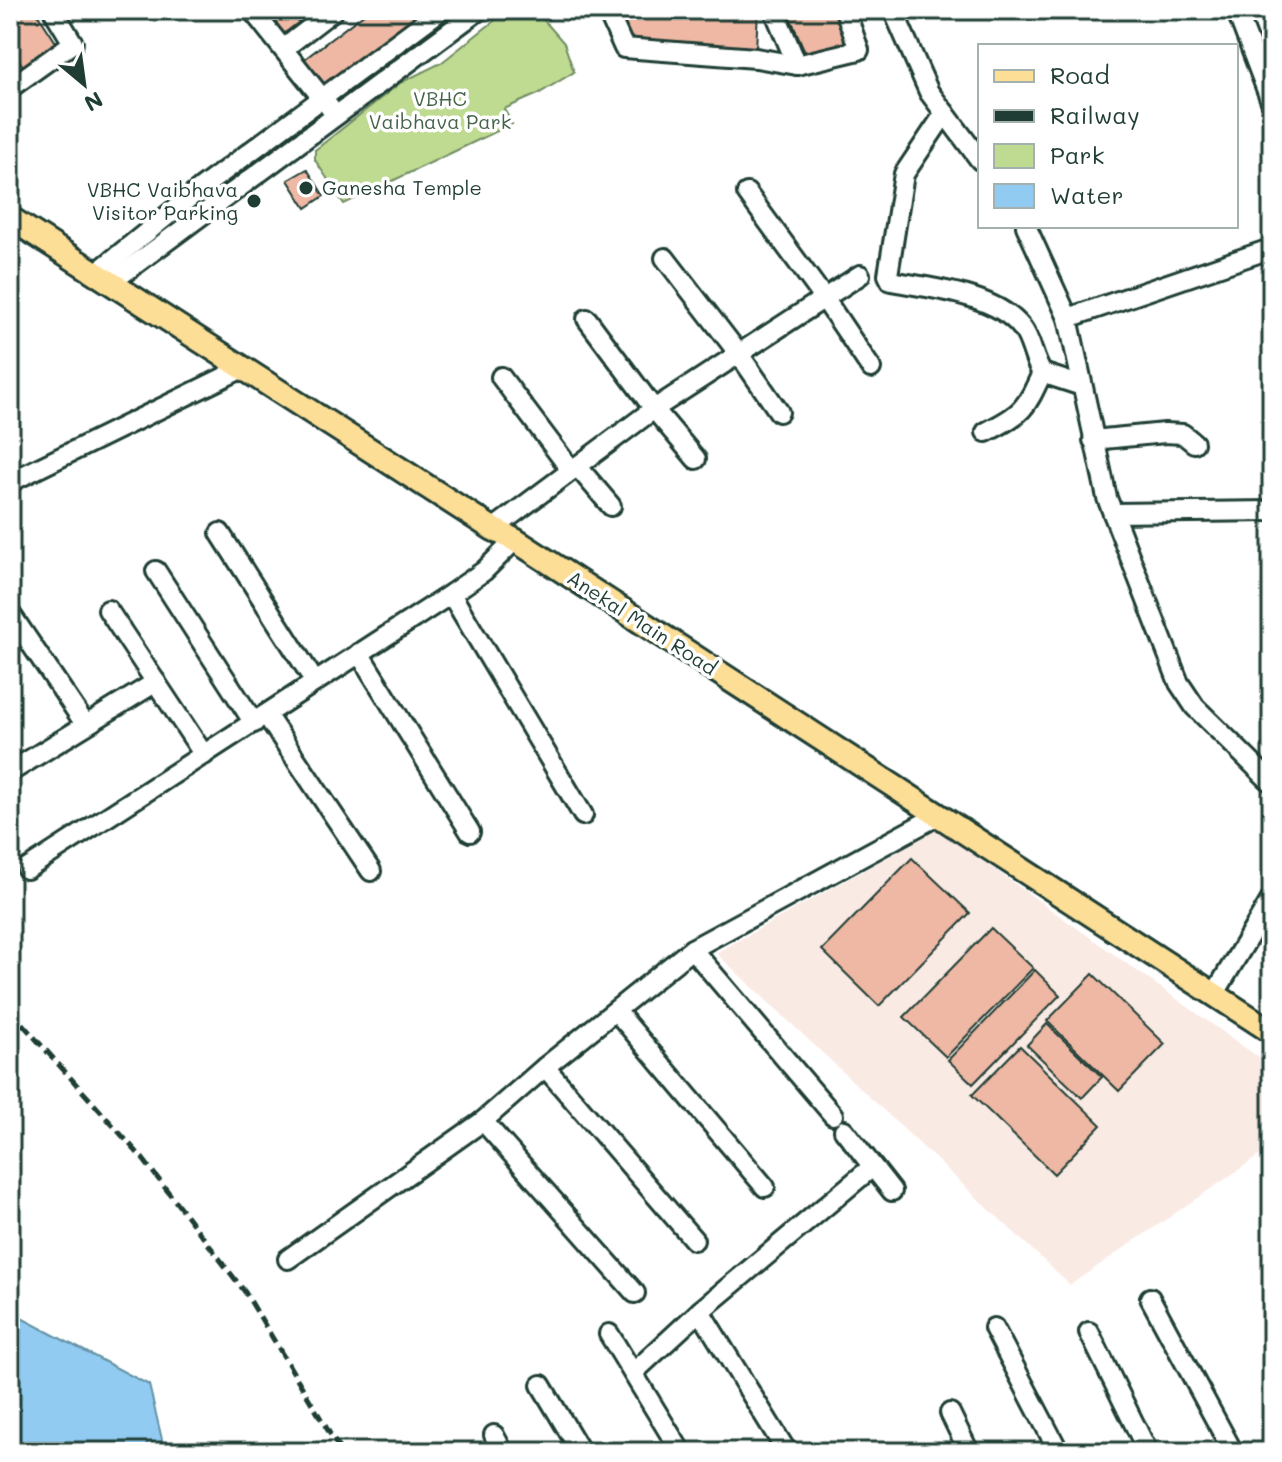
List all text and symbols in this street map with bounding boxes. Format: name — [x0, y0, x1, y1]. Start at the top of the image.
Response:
north arrow — [44, 44, 124, 124]
legend — [978, 44, 1238, 228]
text: Road — [1050, 59, 1110, 90]
text: N — [80, 85, 108, 119]
park label: VBHC Vaibhava Park — [369, 85, 511, 134]
text: Railway — [1050, 99, 1140, 130]
text: Park — [1050, 139, 1104, 170]
place label: Ganesha Temple — [322, 174, 482, 200]
place label: VBHC Vaibhava Visitor Parking — [87, 176, 238, 225]
marker: Ganesha Temple — [297, 179, 315, 197]
text: Water — [1050, 179, 1124, 210]
marker: VBHC Vaibhava Visitor Parking — [245, 192, 263, 210]
street label: Anekal Main Road — [563, 564, 722, 680]

